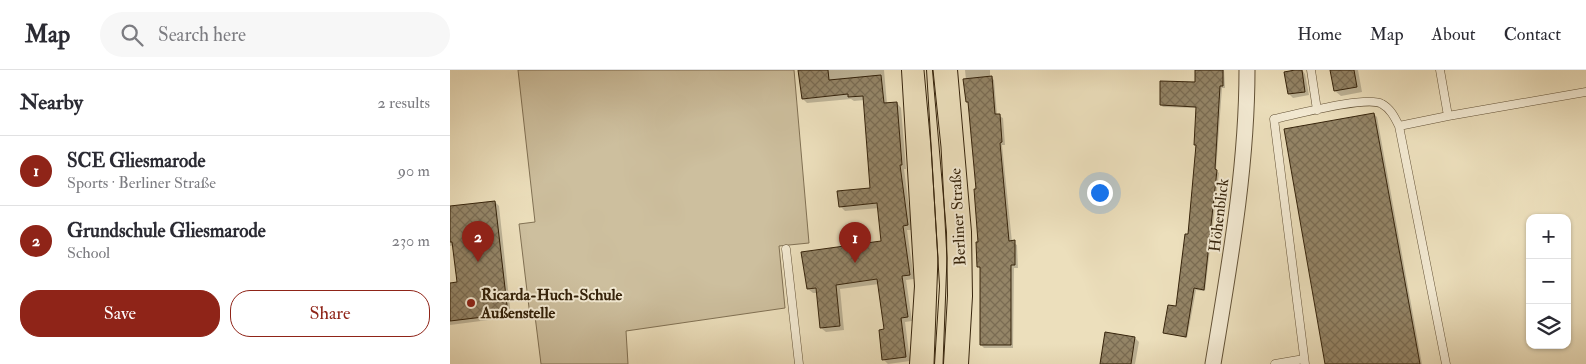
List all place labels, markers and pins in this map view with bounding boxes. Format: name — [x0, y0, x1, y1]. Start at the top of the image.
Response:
pin: 2 — [462, 221, 494, 262]
pin: 1 — [839, 222, 871, 263]
place label: Ricarda-Huch-Schule Außenstelle — [480, 285, 623, 323]
marker: Ricarda-Huch-Schule Außenstelle — [465, 297, 477, 309]

